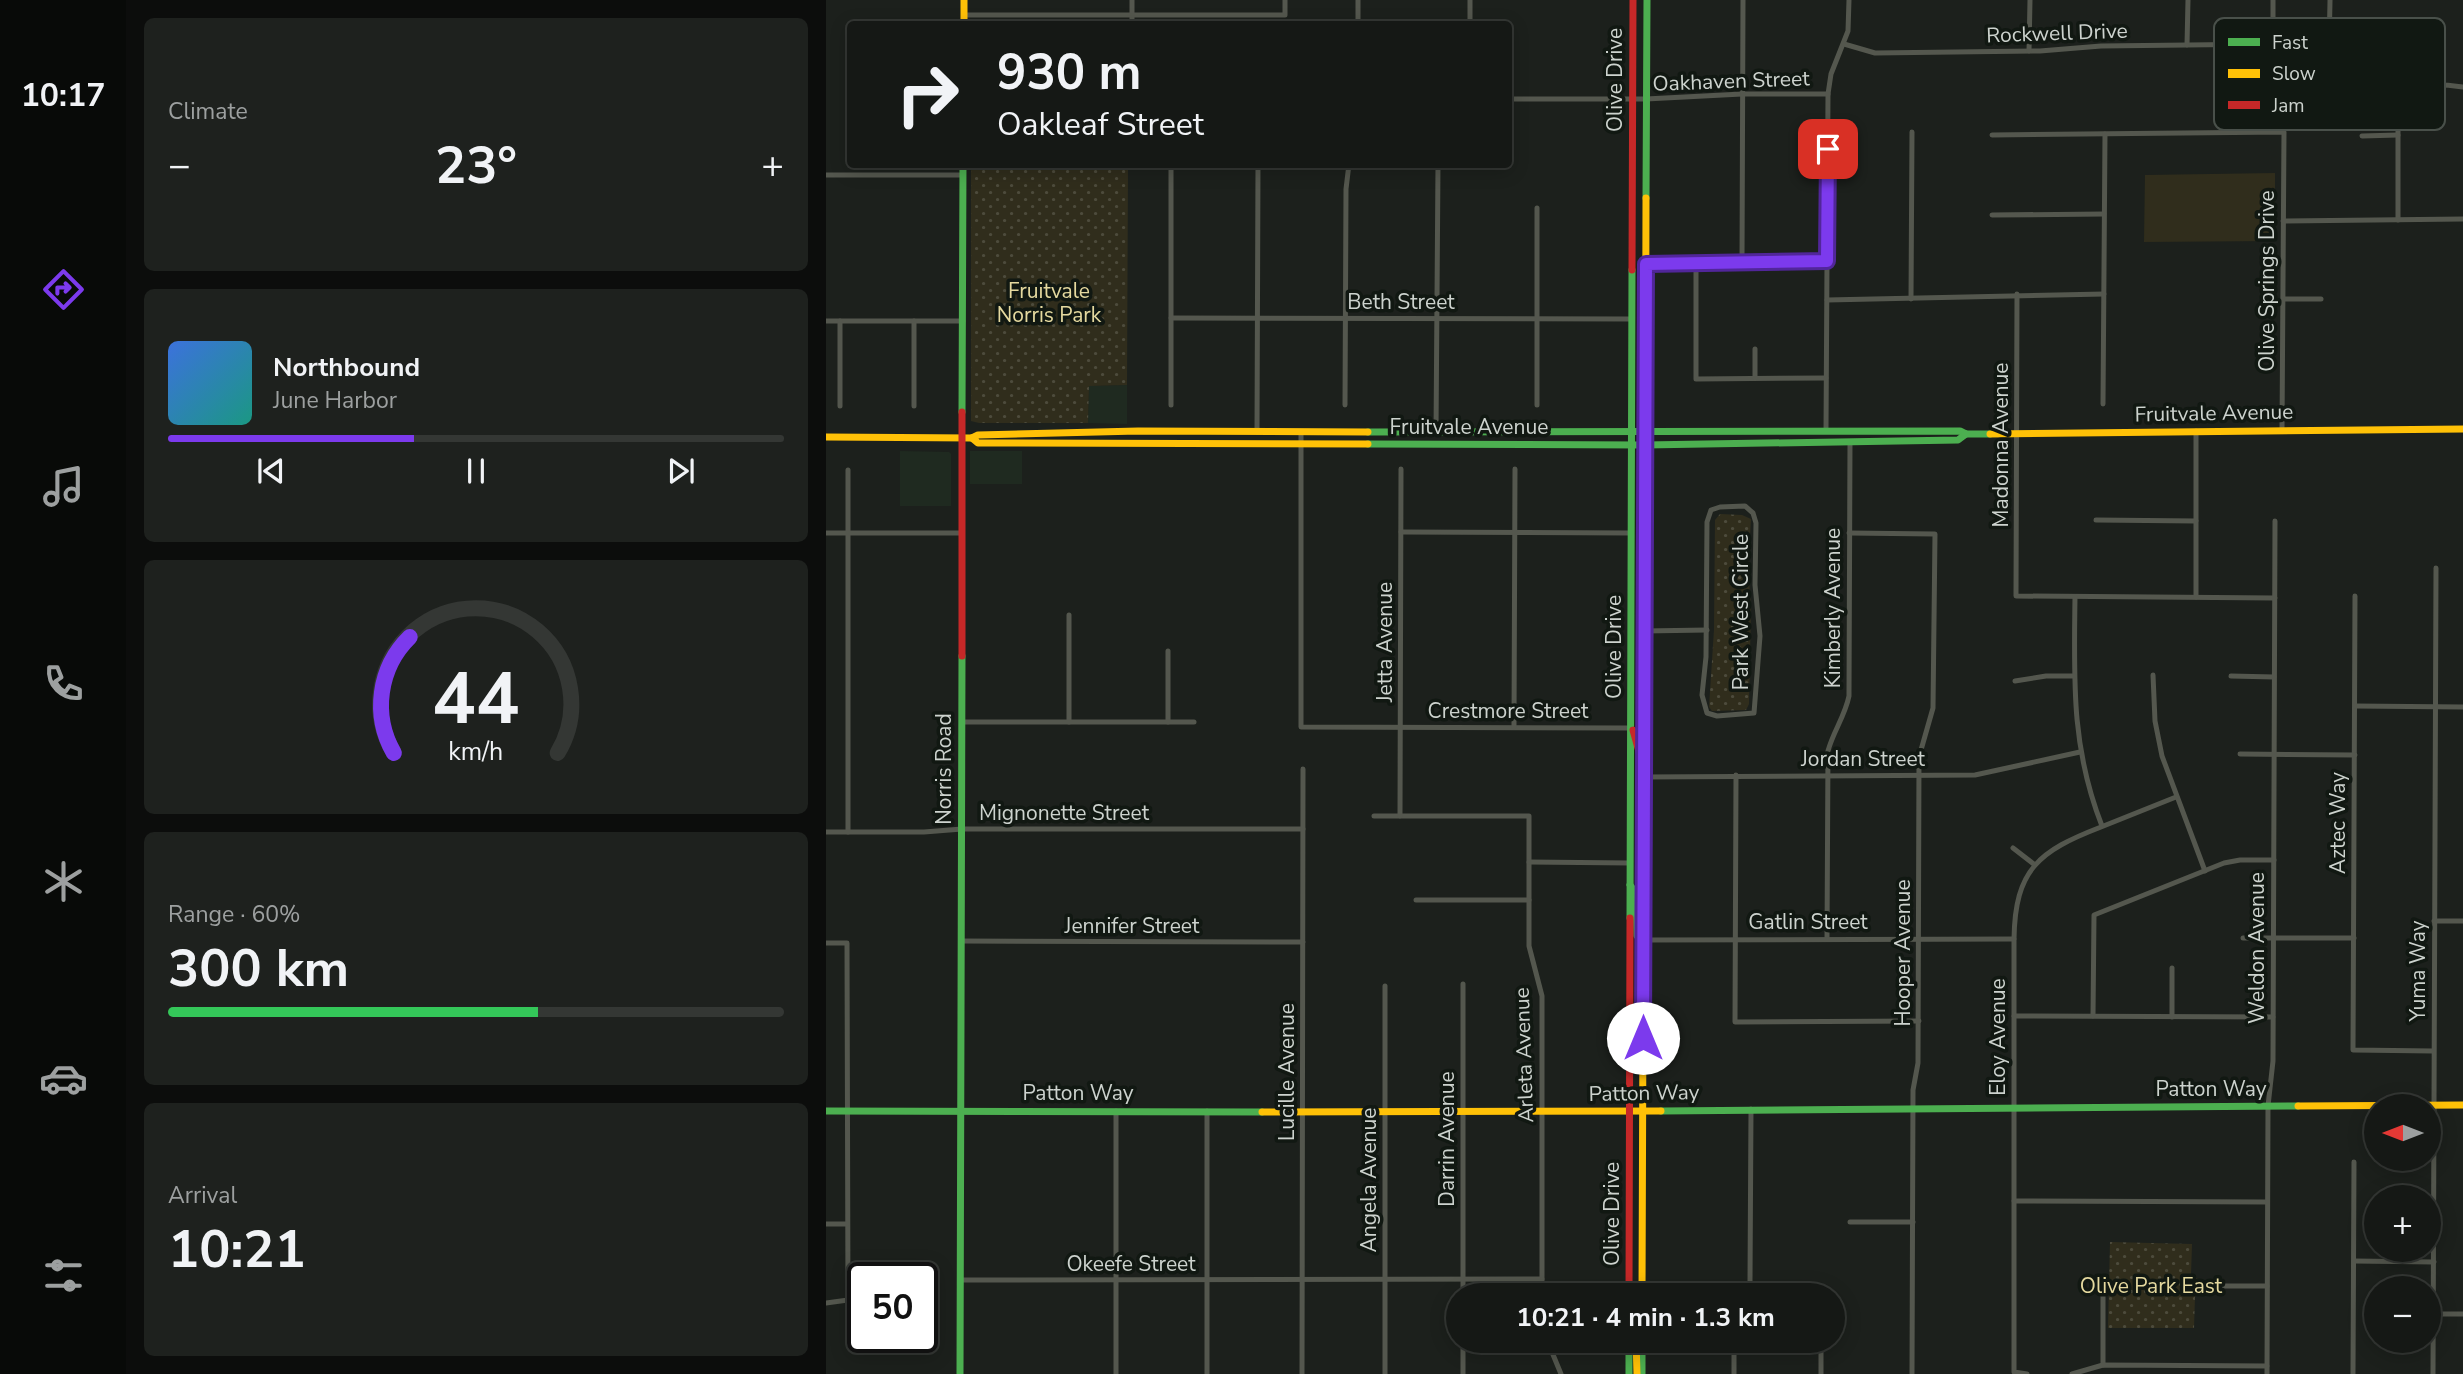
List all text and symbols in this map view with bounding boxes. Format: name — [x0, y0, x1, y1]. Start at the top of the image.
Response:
street label: Rockwell Drive — [1986, 17, 2128, 49]
legend — [2214, 18, 2445, 130]
street label: Olive Drive — [1601, 28, 1629, 132]
text: Fast — [2272, 30, 2308, 56]
text: 930 m — [997, 39, 1141, 106]
icon: right — [882, 49, 973, 140]
text: Slow — [2272, 61, 2316, 87]
street label: Oakhaven Street — [1652, 64, 1811, 98]
text: 10:17 — [21, 74, 105, 117]
text: Jam — [2271, 93, 2305, 119]
text: Climate — [168, 96, 248, 127]
text: Oakleaf Street — [997, 103, 1204, 146]
pin — [1798, 119, 1858, 179]
text: 23° — [435, 130, 517, 201]
icon: arrive — [1809, 130, 1847, 168]
text: − — [168, 140, 191, 191]
text: + — [761, 140, 784, 191]
street label: Olive Springs Drive — [2253, 190, 2281, 372]
icon: directions — [39, 265, 88, 314]
park label: Fruitvale Norris Park — [997, 277, 1102, 329]
street label: Beth Street — [1347, 288, 1455, 316]
text: Northbound — [273, 350, 420, 385]
street label: Madonna Avenue — [1987, 363, 2015, 527]
text: June Harbor — [273, 385, 397, 416]
street label: Fruitvale Avenue — [2134, 398, 2294, 428]
street label: Fruitvale Avenue — [1390, 413, 1548, 441]
icon: previous — [252, 452, 290, 490]
icon: pause — [457, 452, 495, 490]
icon: next — [662, 452, 700, 490]
icon: music — [39, 462, 88, 511]
street label: Kimberly Avenue — [1819, 528, 1847, 688]
street label: Park West Circle — [1727, 534, 1755, 690]
street label: Jetta Avenue — [1371, 582, 1399, 703]
street label: Olive Drive — [1600, 595, 1628, 699]
text: 44 — [432, 649, 520, 749]
icon: phone — [39, 659, 88, 708]
street label: Crestmore Street — [1428, 697, 1589, 725]
street label: Norris Road — [930, 713, 958, 825]
text: km/h — [448, 735, 504, 769]
street label: Jordan Street — [1800, 745, 1926, 773]
street label: Aztec Way — [2324, 772, 2352, 874]
street label: Mignonette Street — [979, 799, 1150, 827]
icon: climate — [39, 857, 88, 906]
street label: Weldon Avenue — [2243, 872, 2271, 1024]
street label: Hooper Avenue — [1889, 879, 1917, 1027]
text: Range · 60% — [168, 899, 300, 930]
street label: Gatlin Street — [1748, 908, 1868, 936]
street label: Jennifer Street — [1064, 912, 1200, 940]
street label: Yuma Way — [2404, 920, 2432, 1023]
text: 300 km — [168, 933, 349, 1004]
street label: Eloy Avenue — [1984, 978, 2012, 1096]
street label: Arleta Avenue — [1508, 987, 1540, 1123]
position arrow — [1606, 1001, 1680, 1075]
street label: Lucille Avenue — [1273, 1003, 1301, 1141]
icon: car — [39, 1054, 88, 1103]
street label: Darrin Avenue — [1433, 1071, 1461, 1207]
street label: Patton Way — [2156, 1075, 2267, 1103]
street label: Patton Way — [1588, 1078, 1700, 1108]
street label: Patton Way — [1023, 1079, 1134, 1107]
north arrow — [2364, 1094, 2441, 1171]
map controls — [2364, 1094, 2441, 1353]
street label: Angela Avenue — [1355, 1108, 1383, 1252]
street label: Olive Drive — [1598, 1162, 1626, 1266]
text: Arrival — [168, 1180, 237, 1211]
button: + — [2364, 1185, 2441, 1262]
text: 10:21 — [168, 1214, 306, 1285]
street label: Okeefe Street — [1066, 1250, 1196, 1278]
icon: filters — [39, 1251, 88, 1300]
speed limit sign: 50 — [847, 1262, 938, 1353]
park label: Olive Park East — [2080, 1272, 2223, 1300]
button: − — [2364, 1276, 2441, 1353]
text: 10:21 · 4 min · 1.3 km — [1516, 1300, 1775, 1335]

